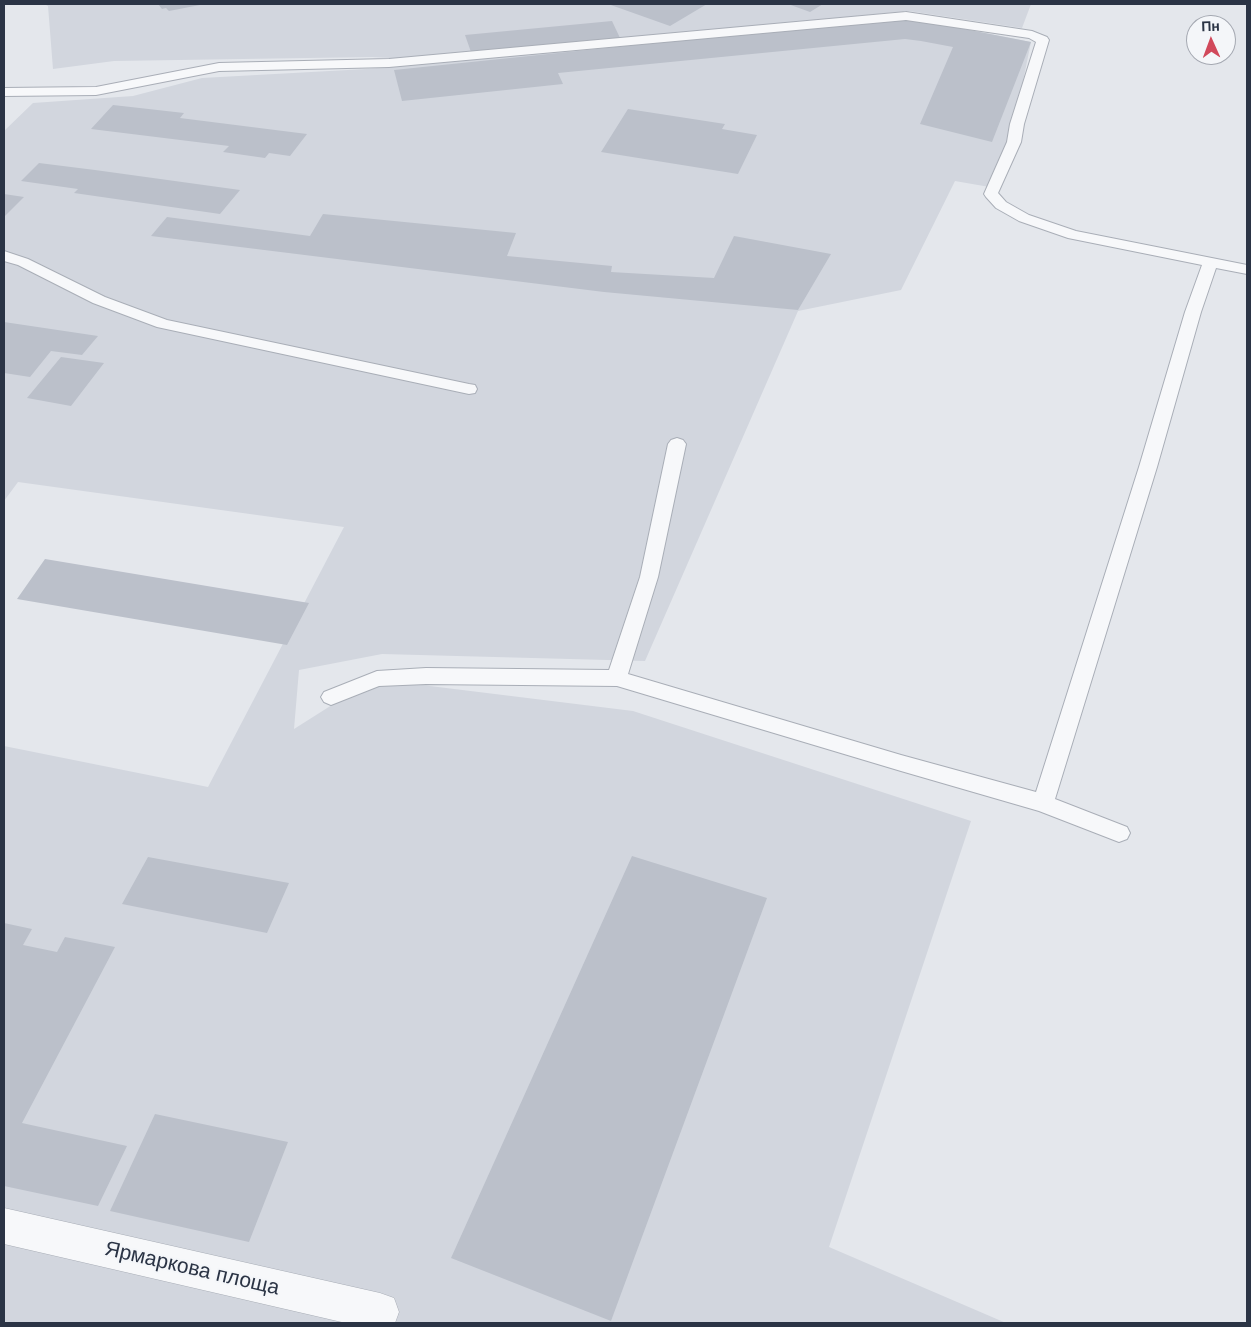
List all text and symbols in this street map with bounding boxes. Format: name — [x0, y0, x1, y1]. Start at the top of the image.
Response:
north arrow — [1186, 15, 1236, 65]
text: Пн — [1201, 18, 1220, 34]
street label: Ярмаркова площа — [102, 1237, 282, 1301]

